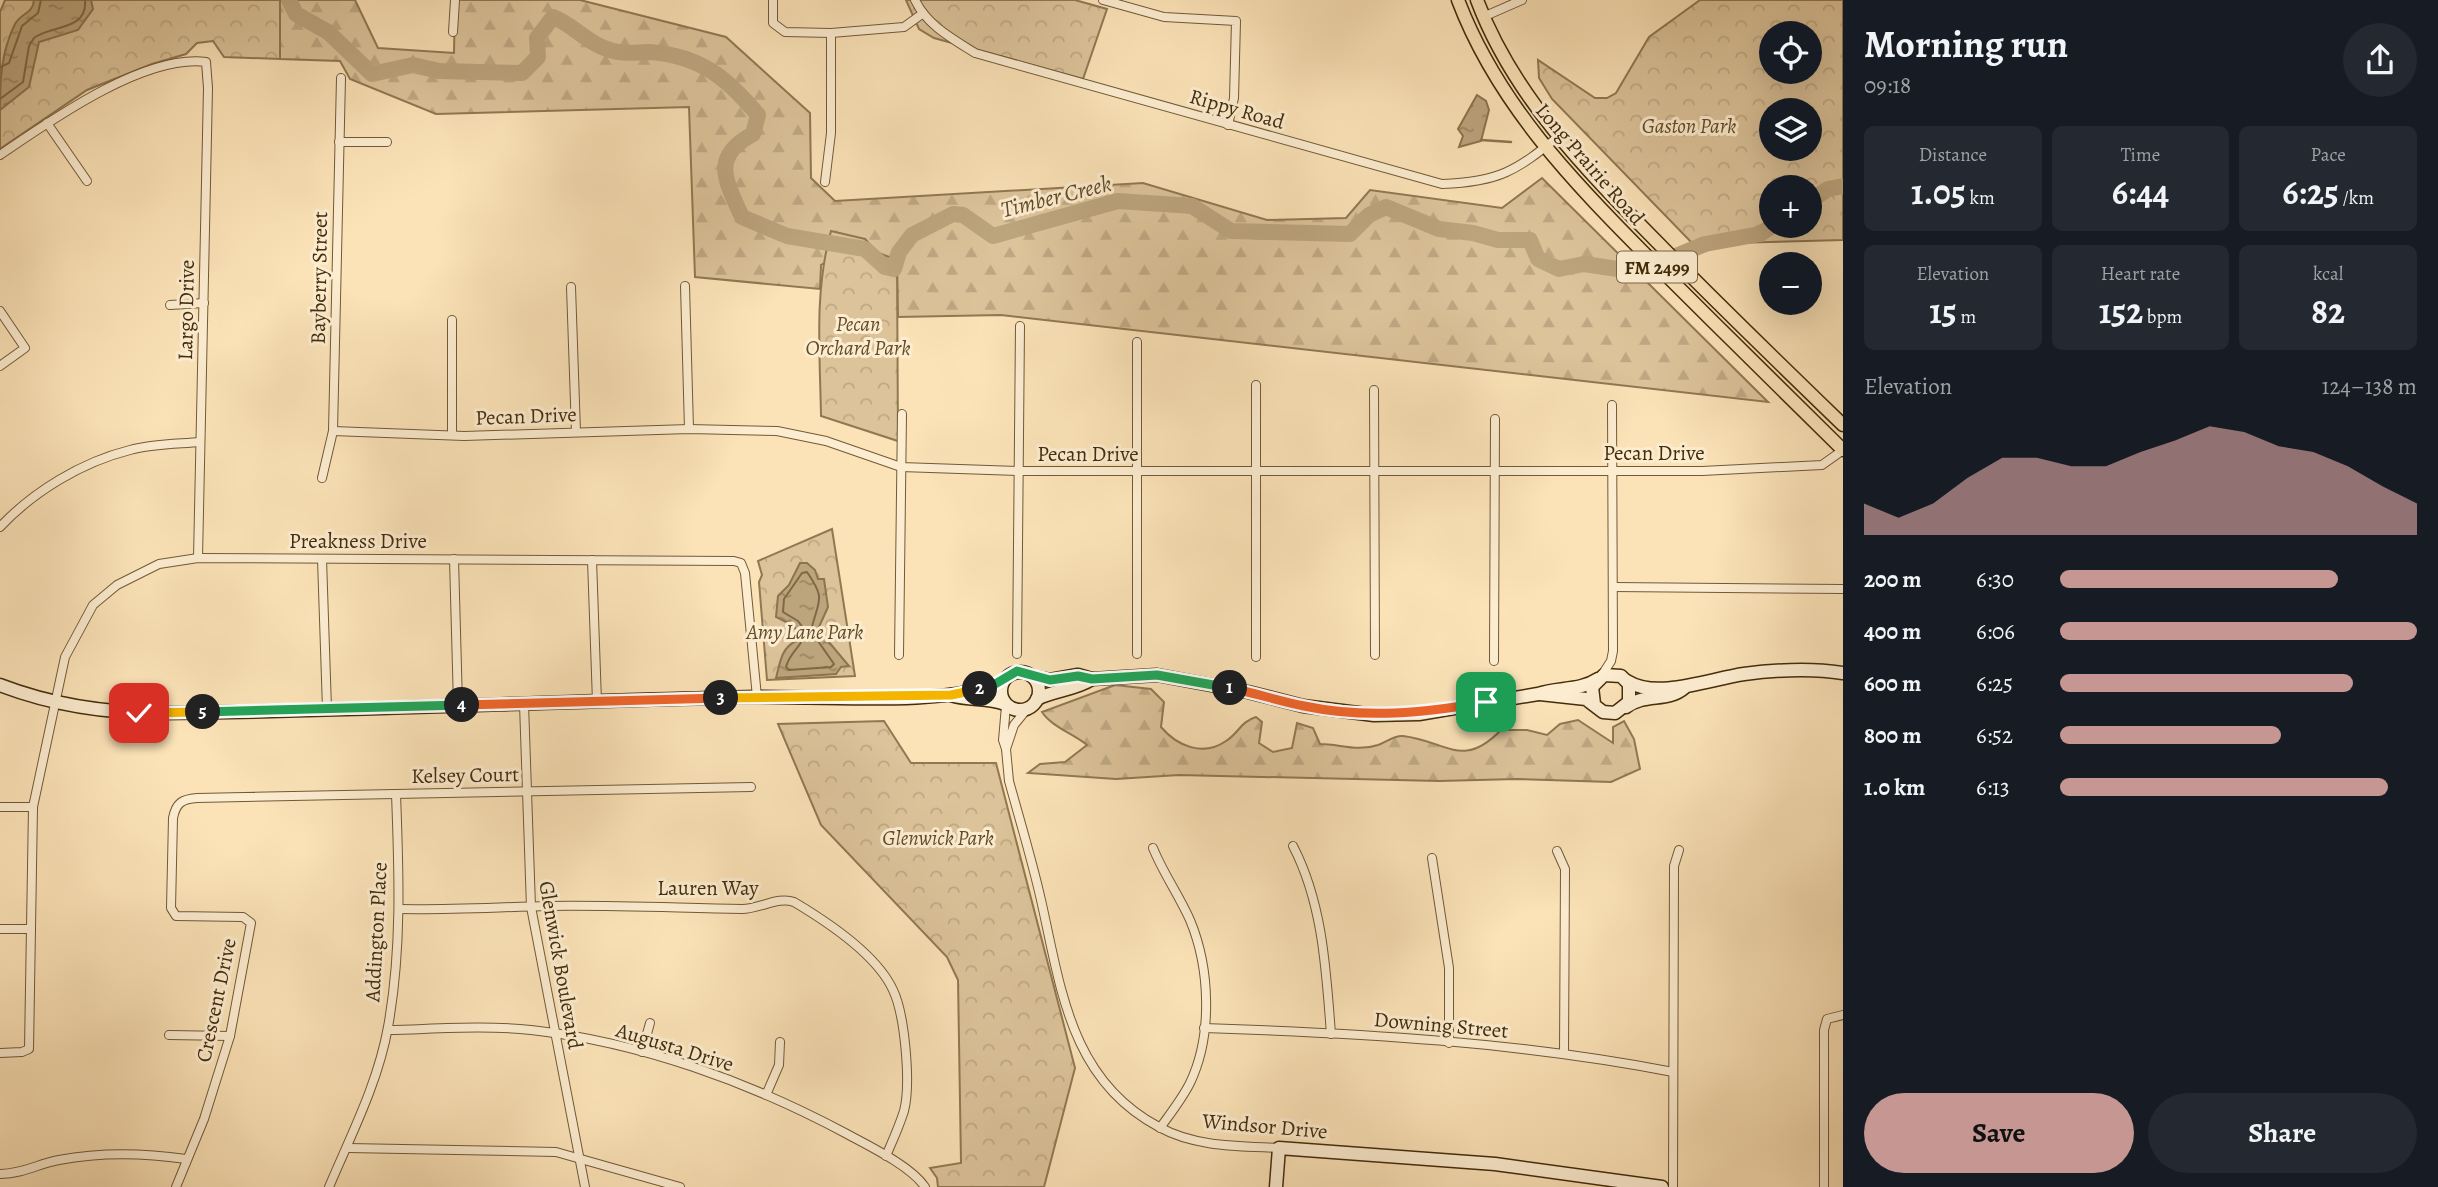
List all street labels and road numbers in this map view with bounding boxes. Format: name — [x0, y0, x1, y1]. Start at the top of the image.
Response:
street label: Rippy Road — [1186, 82, 1288, 136]
street label: Long Prairie Road — [1529, 97, 1651, 232]
street label: Bayberry Street — [304, 211, 334, 345]
road number: FM 2499 — [1617, 252, 1697, 282]
street label: Largo Drive — [171, 259, 201, 361]
street label: Pecan Drive — [475, 400, 577, 432]
street label: Pecan Drive — [1603, 439, 1705, 467]
street label: Pecan Drive — [1037, 440, 1139, 468]
street label: Preakness Drive — [289, 527, 427, 555]
street label: Kelsey Court — [411, 760, 519, 790]
street label: Addington Place — [358, 861, 394, 1004]
street label: Lauren Way — [657, 874, 759, 902]
street label: Glenwick Boulevard — [532, 879, 590, 1052]
street label: Crescent Drive — [189, 935, 243, 1065]
street label: Downing Street — [1373, 1005, 1510, 1045]
street label: Augusta Drive — [612, 1016, 737, 1078]
street label: Windsor Drive — [1200, 1106, 1329, 1145]

